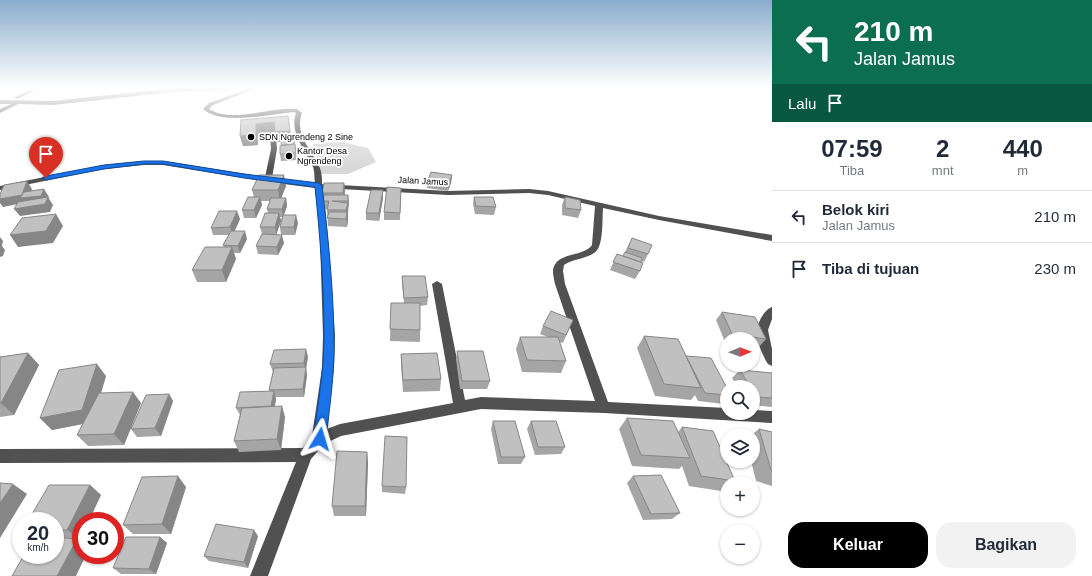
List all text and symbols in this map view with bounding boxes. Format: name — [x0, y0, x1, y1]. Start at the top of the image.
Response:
icon: left — [788, 16, 840, 68]
text: 210 m — [854, 16, 933, 47]
text: Jalan Jamus — [854, 49, 955, 69]
icon: arrive — [824, 92, 846, 114]
text: Lalu — [788, 95, 816, 112]
marker: SDN Ngrendeng 2 Sine — [246, 132, 256, 142]
place label: SDN Ngrendeng 2 Sine — [259, 132, 353, 142]
text: 07:59 — [821, 135, 883, 162]
text: 2 — [936, 135, 949, 162]
text: 440 — [1003, 135, 1043, 162]
pin — [29, 137, 63, 178]
icon: arrive — [35, 143, 57, 165]
place label: Kantor Desa Ngrendeng — [297, 146, 347, 166]
marker: Kantor Desa Ngrendeng — [284, 151, 294, 161]
text: Tiba — [840, 163, 864, 178]
text: mnt — [932, 163, 954, 178]
text: m — [1017, 163, 1028, 178]
street label: Jalan Jamus — [398, 175, 449, 187]
text: Belok kiri — [822, 201, 890, 218]
icon: left — [788, 206, 810, 228]
text: 210 m — [1034, 208, 1076, 225]
text: Jalan Jamus — [822, 218, 895, 233]
icon: arrive — [788, 258, 810, 280]
text: Tiba di tujuan — [822, 260, 919, 277]
text: 230 m — [1034, 260, 1076, 277]
north arrow — [720, 332, 760, 372]
map controls — [720, 332, 760, 564]
button: search — [720, 380, 760, 420]
position arrow — [299, 418, 341, 460]
button: layers — [720, 428, 760, 468]
button: + — [720, 476, 760, 516]
speed limit sign: 30 — [72, 512, 124, 564]
text: 20 — [27, 522, 49, 544]
button: Keluar — [788, 522, 928, 568]
button: Bagikan — [936, 522, 1076, 568]
button: − — [720, 524, 760, 564]
text: km/h — [27, 542, 49, 553]

